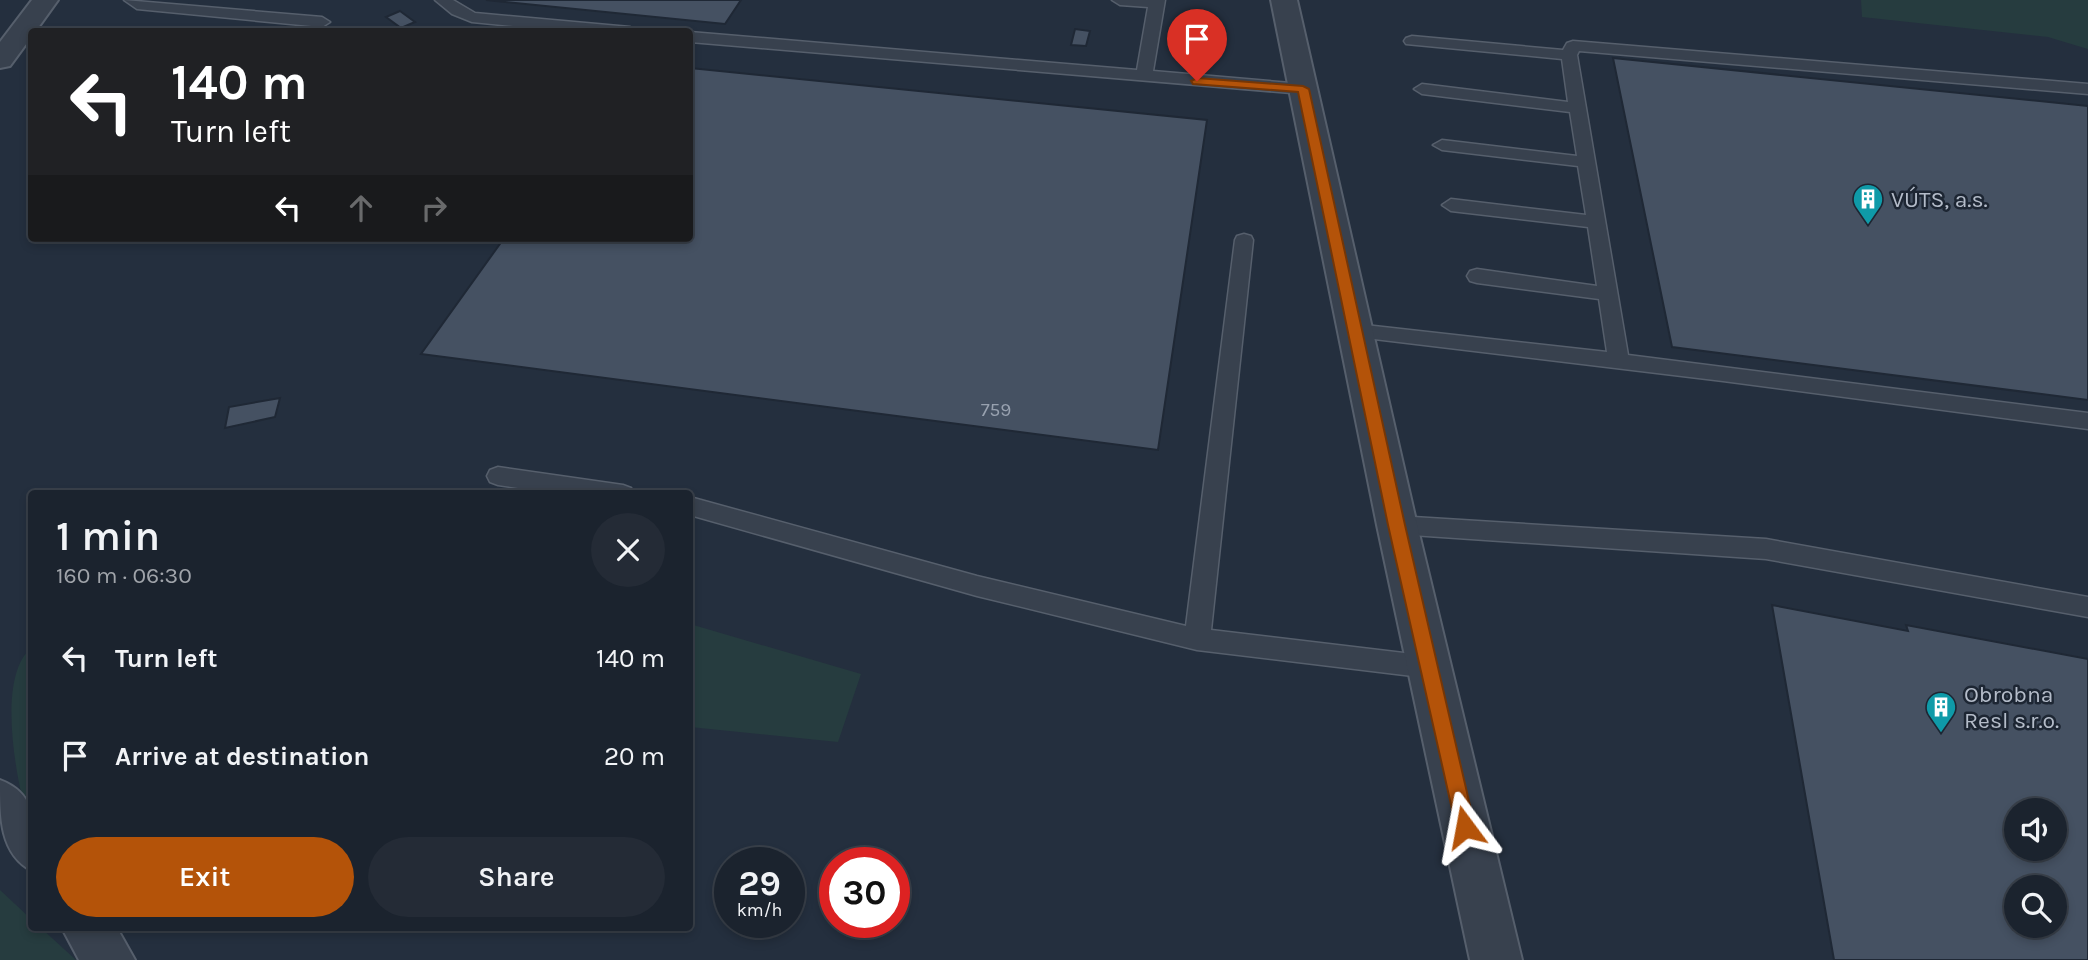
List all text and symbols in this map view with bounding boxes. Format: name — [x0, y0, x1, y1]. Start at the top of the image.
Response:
pin — [1167, 9, 1227, 81]
icon: arrive — [1178, 20, 1216, 58]
text: 140 m — [171, 54, 308, 111]
icon: left — [56, 56, 147, 147]
text: Turn left — [171, 113, 291, 150]
building icon: VÚTS, a.s. — [1851, 182, 1885, 226]
place label: VÚTS, a.s. — [1891, 186, 1988, 213]
icon: left — [269, 189, 307, 227]
icon: ahead — [342, 189, 380, 227]
icon: right — [415, 189, 453, 227]
house number: 759 — [981, 399, 1011, 421]
text: 1 min — [56, 511, 160, 561]
button: close — [591, 513, 665, 587]
text: 160 m · 06:30 — [56, 562, 192, 589]
icon: left — [56, 639, 94, 677]
text: Turn left — [115, 643, 217, 674]
text: 140 m — [596, 643, 665, 674]
place label: Obrobna Resl s.r.o. — [1964, 681, 2059, 734]
building icon: Obrobna Resl s.r.o. — [1924, 690, 1958, 734]
icon: arrive — [56, 737, 94, 775]
text: Arrive at destination — [115, 741, 369, 772]
text: 20 m — [604, 741, 665, 772]
position arrow — [1428, 790, 1502, 864]
map controls — [2004, 798, 2067, 938]
button: sound — [2004, 798, 2067, 861]
button: Exit — [56, 837, 354, 917]
button: Share — [368, 837, 665, 917]
speed limit sign: 30 — [819, 847, 910, 938]
text: 29 — [738, 863, 781, 904]
button: search — [2004, 875, 2067, 938]
text: km/h — [737, 899, 782, 921]

